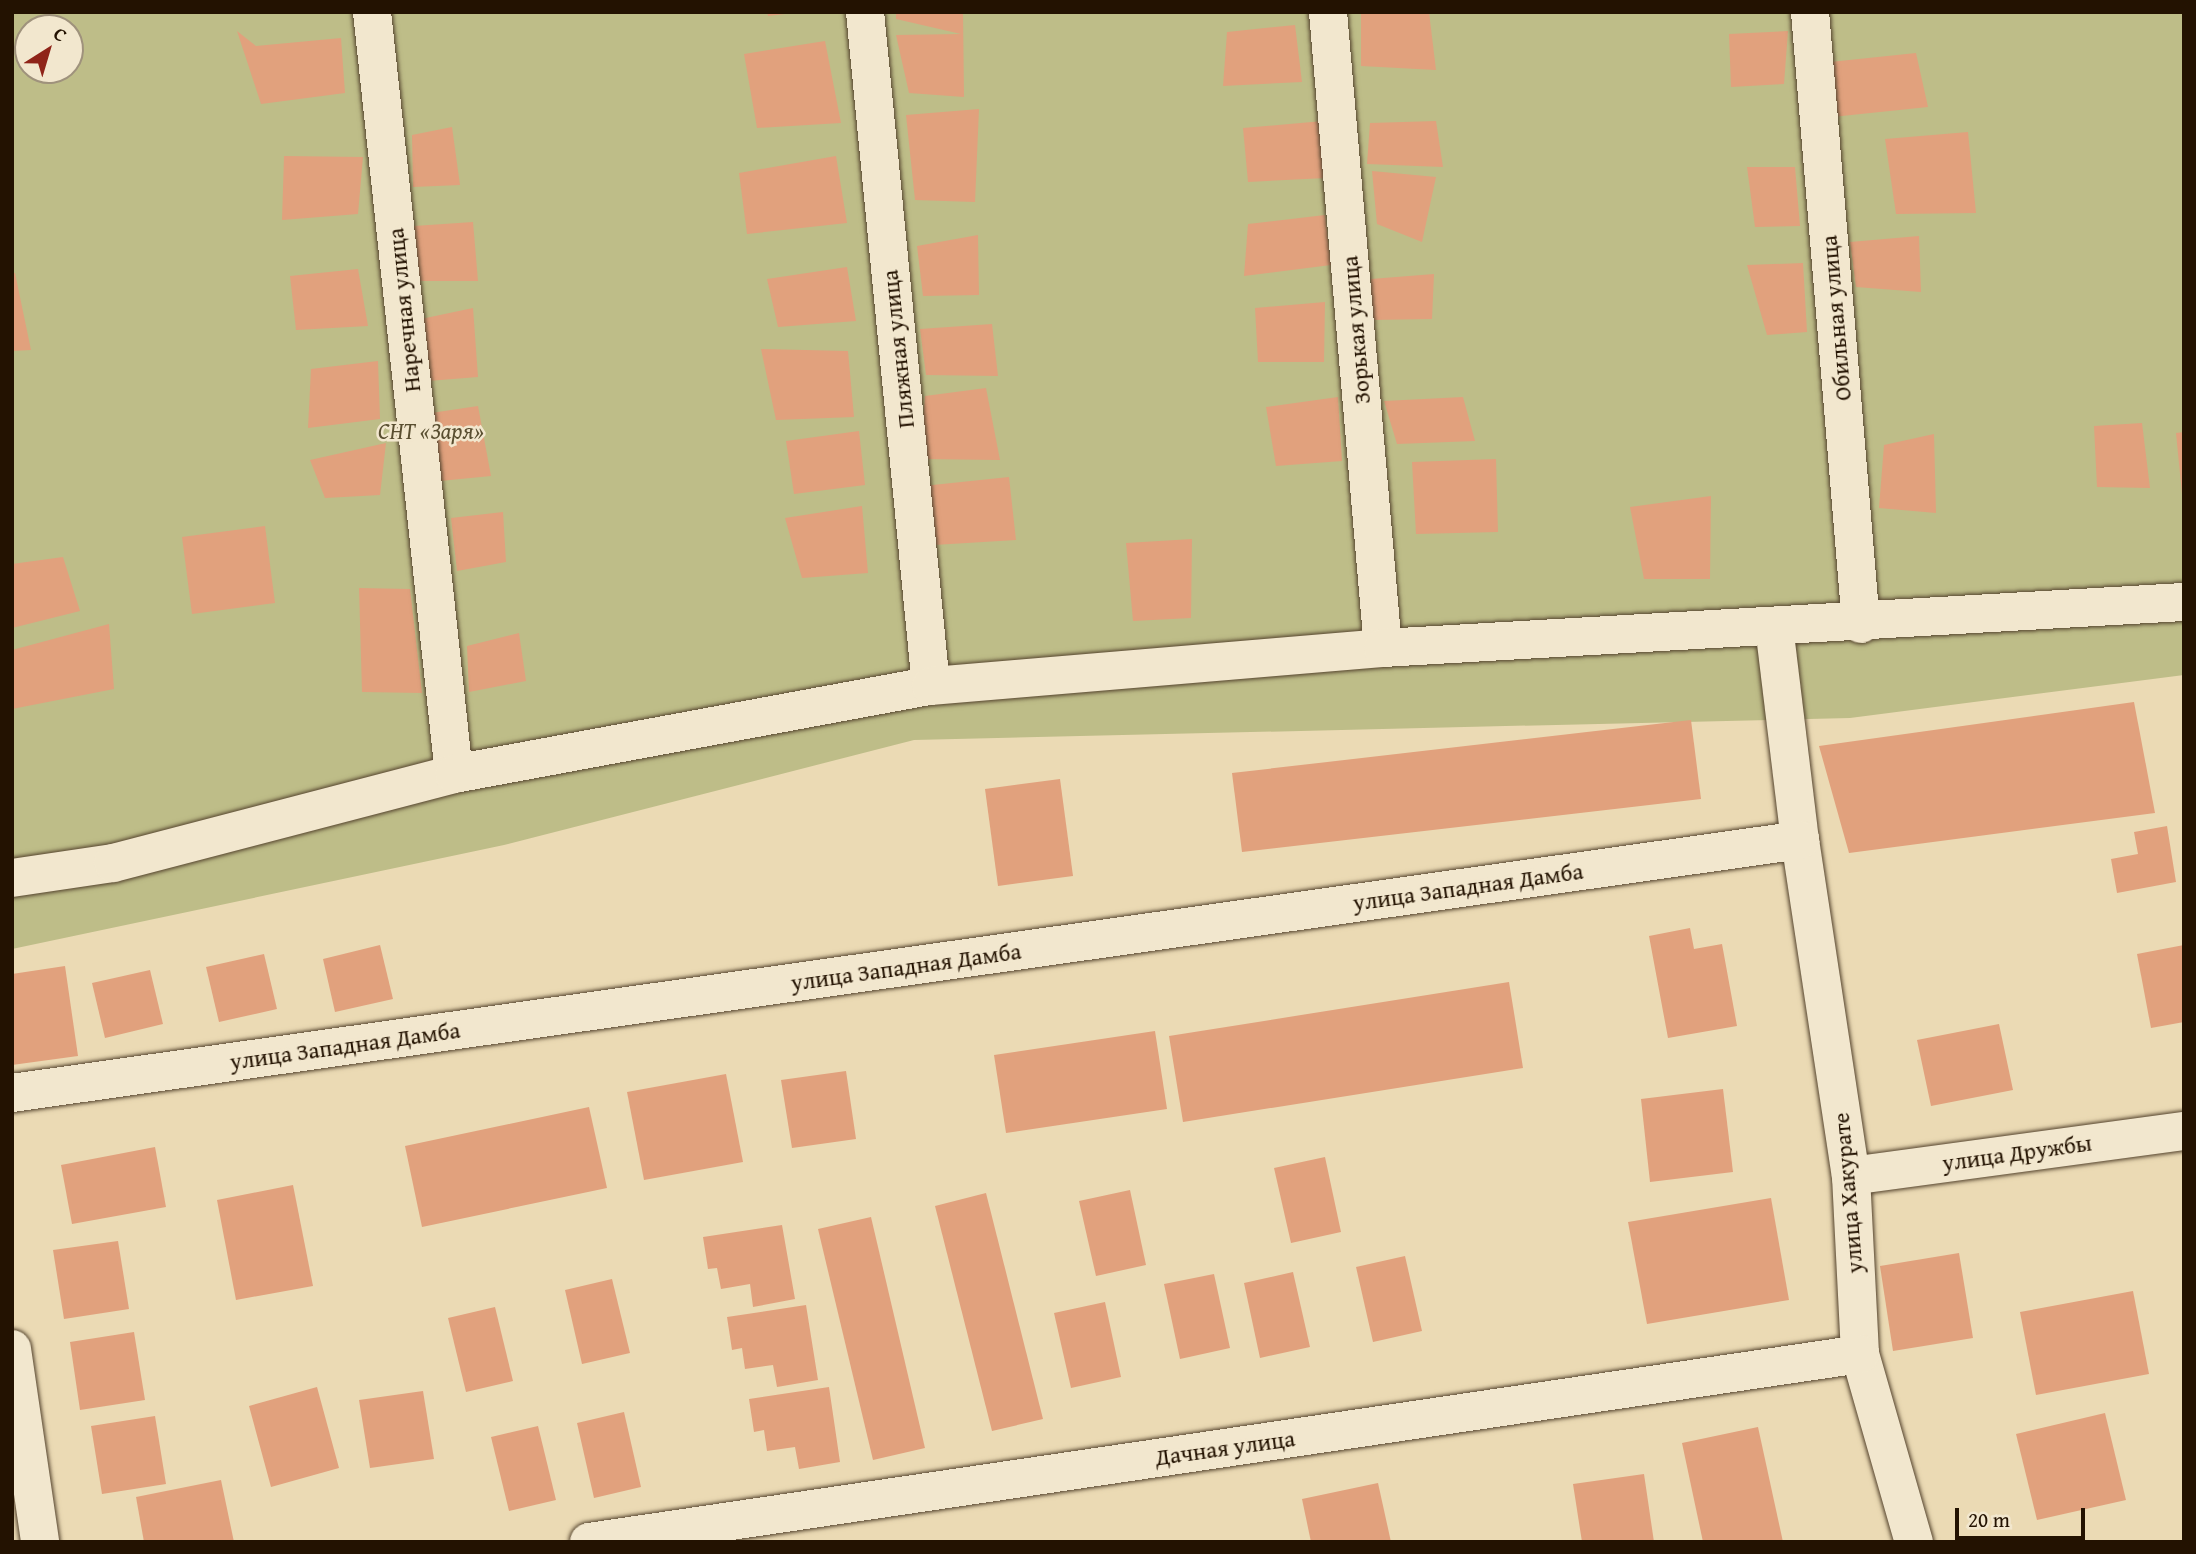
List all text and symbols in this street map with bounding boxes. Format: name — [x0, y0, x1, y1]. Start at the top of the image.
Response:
north arrow — [14, 14, 84, 84]
text: С — [48, 19, 73, 48]
street label: Наречная улица — [382, 227, 426, 393]
street label: Обильная улица — [1815, 234, 1857, 402]
street label: Зорькая улица — [1336, 255, 1376, 405]
street label: Пляжная улица — [876, 268, 920, 430]
park label: СНТ «Заря» — [378, 417, 484, 445]
street label: улица Западная Дамба — [1351, 857, 1585, 917]
street label: улица Западная Дамба — [789, 937, 1023, 997]
street label: улица Западная Дамба — [228, 1016, 462, 1076]
street label: улица Хакурате — [1827, 1111, 1869, 1275]
street label: улица Дружбы — [1940, 1129, 2094, 1177]
street label: Дачная улица — [1153, 1425, 1297, 1471]
scale bar — [1958, 1494, 2088, 1538]
text: 20 m — [1968, 1504, 2010, 1535]

